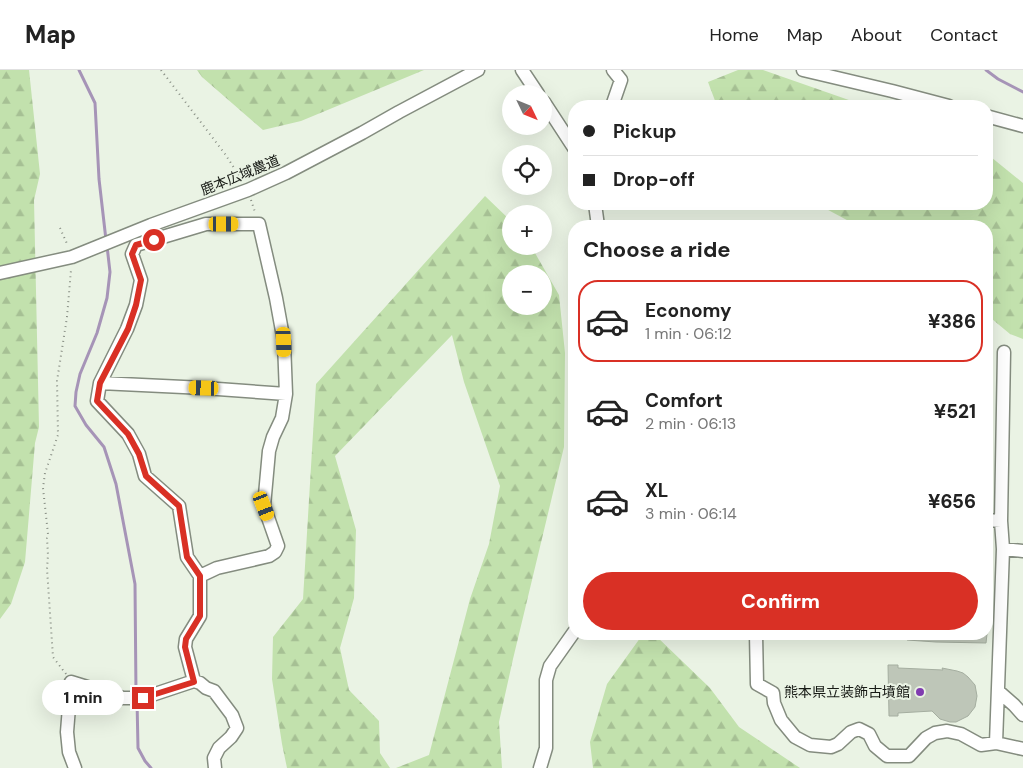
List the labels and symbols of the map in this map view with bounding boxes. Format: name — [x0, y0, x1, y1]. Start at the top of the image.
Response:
north arrow — [502, 85, 552, 135]
street label: 鹿本広域農道 — [198, 151, 282, 199]
car — [209, 217, 239, 232]
route start — [143, 229, 165, 251]
car — [275, 327, 292, 357]
car — [188, 380, 219, 396]
car — [251, 489, 276, 523]
callout: 1 min — [43, 680, 126, 716]
place label: 熊本県立装飾古墳館 — [784, 683, 910, 701]
marker: 熊本県立装飾古墳館 — [914, 686, 926, 698]
route end — [132, 687, 154, 709]

